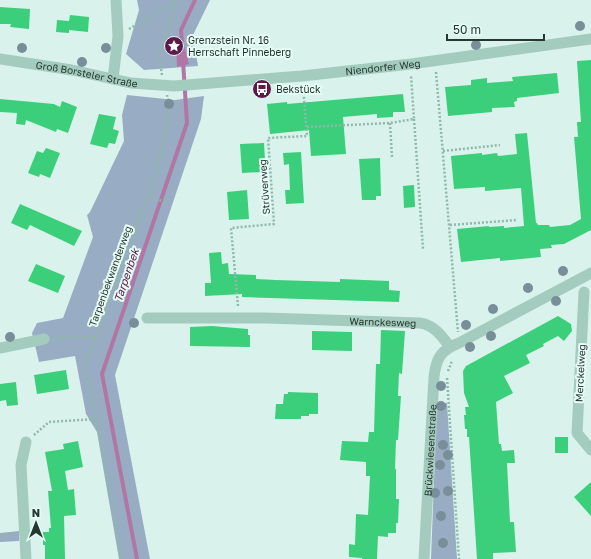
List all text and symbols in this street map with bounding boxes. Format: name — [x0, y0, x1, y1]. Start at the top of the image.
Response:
scale bar — [447, 16, 544, 42]
text: 50 m — [453, 22, 481, 37]
place label: Grenzstein Nr. 16 Herrschaft Pinneberg — [188, 34, 291, 58]
place icon: Grenzstein Nr. 16 Herrschaft Pinneberg — [163, 35, 185, 57]
street label: Niendorfer Weg — [345, 57, 421, 77]
street label: Groß Borsteler Straße — [35, 59, 138, 89]
bus stop icon: Bekstück — [251, 78, 273, 100]
place label: Bekstück — [276, 83, 321, 95]
street label: Strüverweg — [256, 159, 272, 215]
street label: Tarpenbekwanderweg — [86, 224, 134, 328]
water label: Tarpenbek — [111, 245, 143, 304]
street label: Warnckesweg — [349, 315, 417, 329]
street label: Merckelweg — [572, 344, 588, 402]
street label: Brückwiesenstraße — [421, 404, 439, 497]
north arrow — [16, 503, 56, 543]
text: N — [32, 506, 40, 519]

